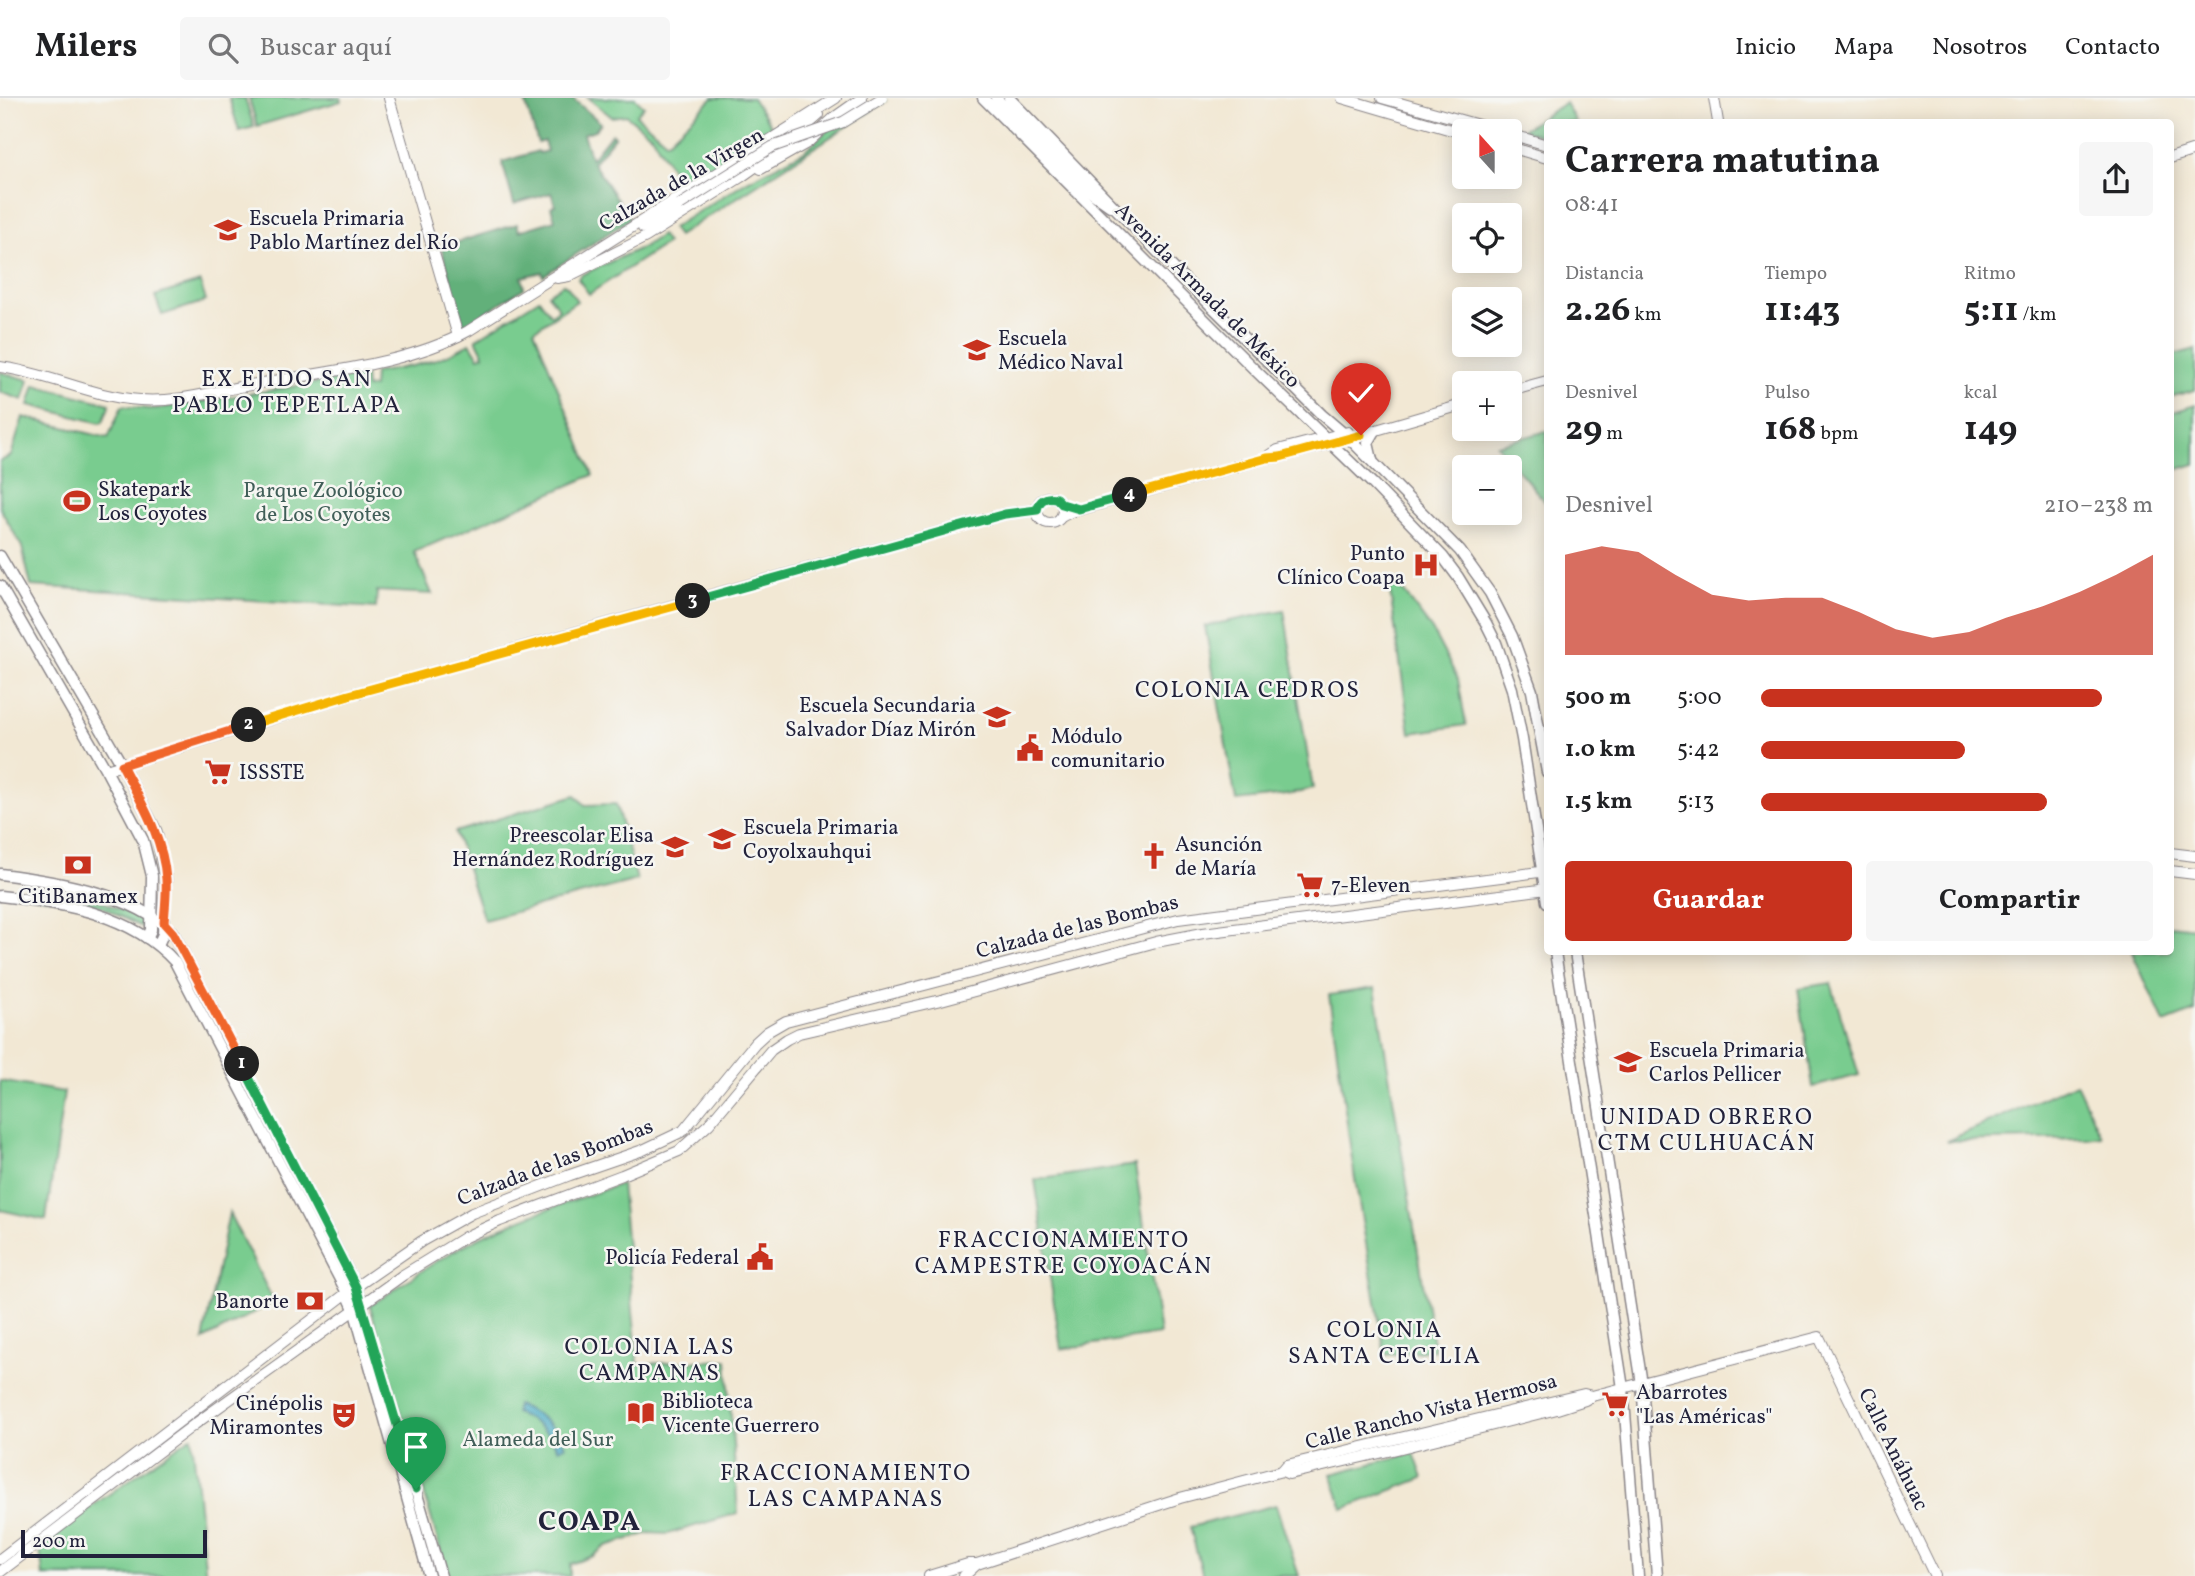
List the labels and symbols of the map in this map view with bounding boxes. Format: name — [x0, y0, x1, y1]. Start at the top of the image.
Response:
north arrow — [1452, 119, 1522, 189]
street label: Calzada de la Virgen — [594, 121, 770, 239]
street label: Avenida Armada de México — [1108, 197, 1306, 395]
place label: Escuela Primaria Pablo Martínez del Río — [249, 205, 458, 258]
school or university icon: Escuela Primaria Pablo Martínez del Río — [213, 215, 243, 245]
place label: Escuela Médico Naval — [998, 325, 1123, 378]
school or university icon: Escuela Médico Naval — [962, 335, 992, 365]
pin — [1331, 363, 1391, 435]
district label: EX EJIDO SAN PABLO TEPETLAPA — [172, 364, 402, 422]
place label: Skatepark Los Coyotes — [98, 476, 207, 529]
park label: Parque Zoológico de Los Coyotes — [243, 477, 403, 530]
pin: 4 — [1112, 478, 1148, 512]
sports icon: Skatepark Los Coyotes — [62, 486, 92, 516]
place label: Punto Clínico Coapa — [1277, 540, 1405, 593]
hospital icon: Punto Clínico Coapa — [1411, 550, 1441, 580]
pin: 3 — [676, 584, 710, 618]
district label: COLONIA CEDROS — [1135, 675, 1361, 707]
place label: Escuela Secundaria Salvador Díaz Mirón — [785, 692, 976, 745]
school or university icon: Escuela Secundaria Salvador Díaz Mirón — [982, 702, 1012, 732]
pin: 2 — [232, 708, 266, 742]
place label: Módulo comunitario — [1051, 723, 1165, 776]
public building icon: Módulo comunitario — [1015, 733, 1045, 763]
supermarket icon: ISSSTE — [203, 757, 233, 787]
place label: ISSSTE — [239, 759, 305, 788]
place label: Escuela Primaria Coyolxauhqui — [743, 814, 899, 867]
place label: Preescolar Elisa Hernández Rodríguez — [452, 822, 654, 875]
school or university icon: Escuela Primaria Coyolxauhqui — [707, 824, 737, 854]
place label: Asunción de María — [1175, 831, 1263, 884]
school or university icon: Preescolar Elisa Hernández Rodríguez — [660, 832, 690, 862]
church icon: Asunción de María — [1139, 841, 1169, 871]
bank icon: CitiBanamex — [63, 850, 93, 880]
supermarket icon: 7-Eleven — [1295, 870, 1325, 900]
place label: 7-Eleven — [1331, 872, 1411, 901]
place label: CitiBanamex — [18, 883, 138, 912]
street label: Calzada de las Bombas — [973, 888, 1182, 967]
place label: Escuela Primaria Carlos Pellicer — [1649, 1037, 1805, 1090]
pin: 1 — [224, 1046, 260, 1082]
school or university icon: Escuela Primaria Carlos Pellicer — [1613, 1047, 1643, 1077]
district label: UNIDAD OBRERO CTM CULHUACÁN — [1598, 1102, 1816, 1160]
street label: Calzada de las Bombas — [453, 1113, 658, 1214]
district label: FRACCIONAMIENTO CAMPESTRE COYOACÁN — [915, 1225, 1213, 1283]
public building icon: Policía Federal — [745, 1242, 775, 1272]
place label: Policía Federal — [605, 1244, 739, 1273]
bank icon: Banorte — [295, 1286, 325, 1316]
place label: Banorte — [216, 1288, 289, 1317]
district label: COLONIA SANTA CECILIA — [1288, 1315, 1482, 1373]
district label: COLONIA LAS CAMPANAS — [565, 1332, 735, 1390]
street label: Calle Rancho Vista Hermosa — [1302, 1367, 1560, 1458]
place label: Abarrotes "Las Américas" — [1636, 1379, 1772, 1432]
street label: Calle Anáhuac — [1850, 1384, 1935, 1516]
place label: Biblioteca Vicente Guerrero — [662, 1388, 820, 1441]
supermarket icon: Abarrotes "Las Américas" — [1600, 1389, 1630, 1419]
place label: Cinépolis Miramontes — [209, 1390, 323, 1443]
library icon: Biblioteca Vicente Guerrero — [626, 1398, 656, 1428]
theatre icon: Cinépolis Miramontes — [329, 1400, 359, 1430]
pin — [386, 1417, 446, 1489]
park label: Alameda del Sur — [462, 1426, 614, 1455]
district label: FRACCIONAMIENTO LAS CAMPANAS — [720, 1458, 972, 1516]
district label: COAPA — [538, 1503, 642, 1542]
scale bar — [21, 1527, 206, 1559]

